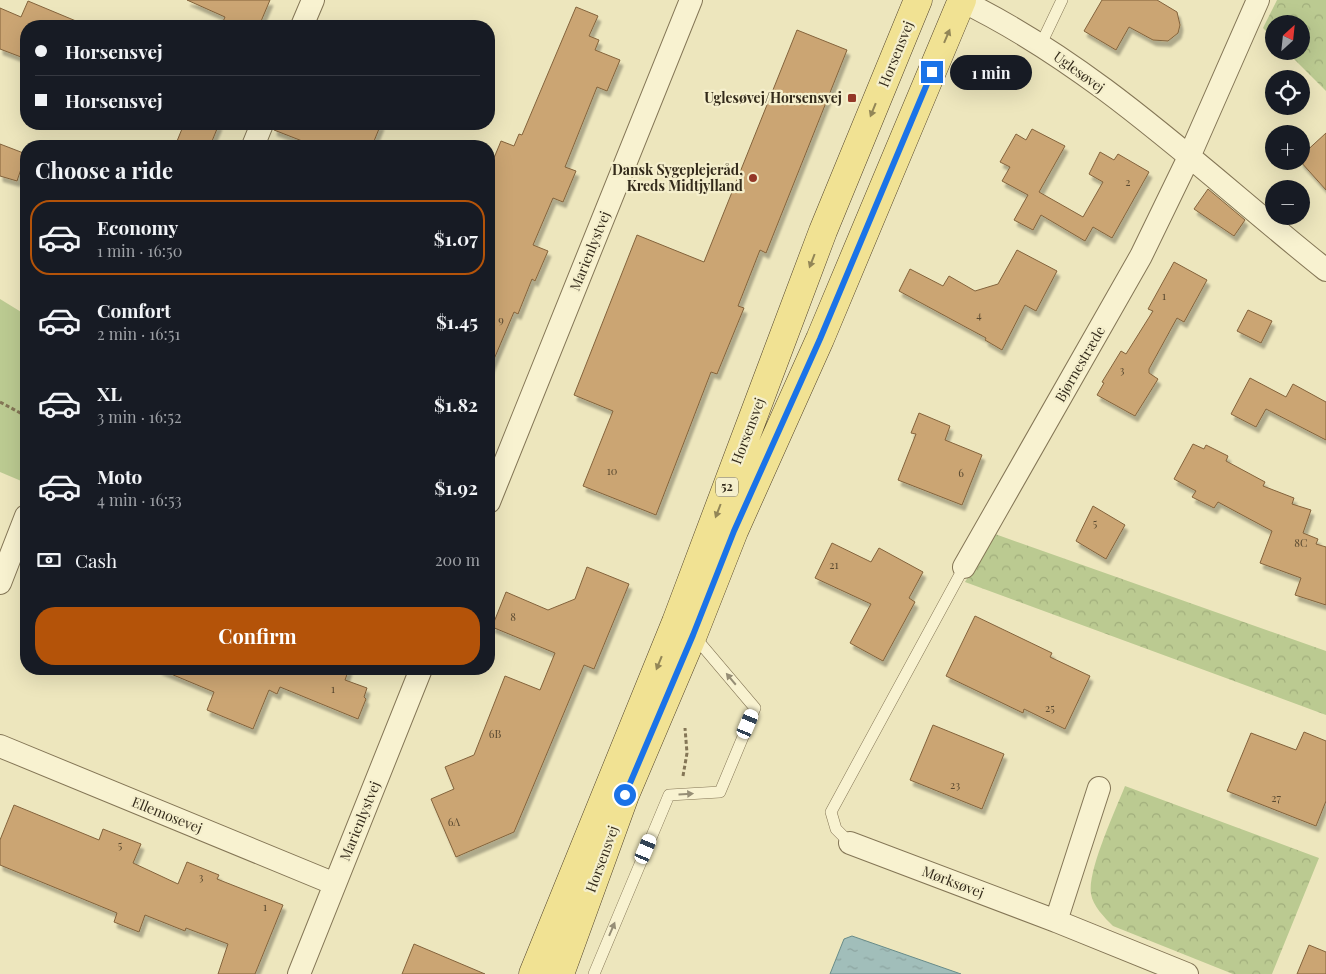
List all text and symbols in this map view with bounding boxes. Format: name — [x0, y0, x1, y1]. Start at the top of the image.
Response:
north arrow — [1265, 15, 1310, 60]
map controls — [1265, 15, 1310, 225]
street label: Horsensvej — [874, 18, 917, 90]
one-way arrow — [943, 28, 951, 43]
text: Horsensvej — [65, 38, 163, 64]
street label: Uglesøvej — [1050, 47, 1109, 97]
callout: 1 min — [950, 54, 1032, 90]
route end — [921, 61, 943, 83]
text: 1 min — [971, 62, 1011, 83]
button: locate — [1265, 70, 1310, 115]
text: Horsensvej — [65, 87, 163, 113]
place label: Uglesøvej/Horsensvej — [704, 88, 842, 107]
marker: Uglesøvej/Horsensvej — [846, 92, 858, 104]
one-way arrow — [869, 103, 877, 118]
button: + — [1265, 125, 1310, 170]
text: Choose a ride — [35, 155, 173, 185]
place label: Dansk Sygeplejeråd, Kreds Midtjylland — [612, 160, 744, 195]
marker: Dansk Sygeplejeråd, Kreds Midtjylland — [747, 172, 759, 184]
house number: 2 — [1125, 174, 1131, 189]
button: − — [1265, 180, 1310, 225]
street label: Marienlystvej — [565, 208, 614, 294]
text: Economy — [97, 214, 178, 240]
icon: car — [37, 215, 82, 260]
text: $1.07 — [434, 225, 478, 251]
text: 1 min · 16:50 — [97, 240, 182, 261]
one-way arrow — [808, 254, 816, 269]
house number: 1 — [1162, 288, 1166, 303]
text: Comfort — [97, 297, 171, 323]
icon: car — [37, 298, 82, 343]
house number: 4 — [976, 307, 982, 322]
text: $1.45 — [436, 308, 478, 334]
house number: 9 — [498, 312, 504, 327]
street label: Bjørnestræde — [1050, 322, 1109, 405]
text: 2 min · 16:51 — [97, 323, 180, 344]
house number: 3 — [1120, 362, 1125, 377]
text: XL — [97, 380, 122, 406]
icon: car — [37, 381, 82, 426]
text: $1.82 — [434, 391, 478, 417]
street label: Horsensvej — [726, 395, 769, 467]
text: 3 min · 16:52 — [97, 406, 182, 427]
text: Moto — [97, 463, 142, 489]
house number: 10 — [607, 463, 618, 478]
icon: car — [37, 464, 82, 509]
house number: 6 — [958, 465, 964, 480]
text: $1.92 — [434, 474, 478, 500]
road number: 52 — [716, 478, 738, 497]
text: 4 min · 16:53 — [97, 489, 182, 510]
one-way arrow — [714, 504, 722, 519]
house number: 5 — [1093, 515, 1098, 530]
house number: 8C — [1294, 535, 1308, 550]
icon: cash — [35, 546, 63, 574]
text: Cash — [75, 547, 117, 573]
text: 200 m — [435, 549, 480, 570]
house number: 21 — [829, 557, 839, 572]
button: Confirm — [35, 607, 480, 665]
house number: 8 — [510, 609, 516, 624]
one-way arrow — [655, 655, 663, 670]
one-way arrow — [725, 673, 736, 686]
house number: 1 — [331, 681, 335, 696]
house number: 25 — [1045, 700, 1055, 715]
car — [735, 707, 760, 741]
house number: 6B — [489, 726, 501, 741]
house number: 23 — [950, 777, 960, 792]
street label: Marienlystvej — [335, 778, 384, 864]
route start — [614, 784, 636, 806]
one-way arrow — [678, 790, 694, 798]
house number: 27 — [1271, 790, 1281, 805]
street label: Ellemosevej — [129, 792, 205, 837]
house number: 6A — [448, 814, 460, 829]
street label: Horsensvej — [581, 823, 622, 895]
car — [633, 832, 658, 866]
house number: 5 — [118, 837, 123, 852]
street label: Mørksøvej — [920, 861, 987, 902]
house number: 3 — [199, 869, 204, 884]
house number: 1 — [263, 899, 267, 914]
one-way arrow — [609, 922, 617, 936]

